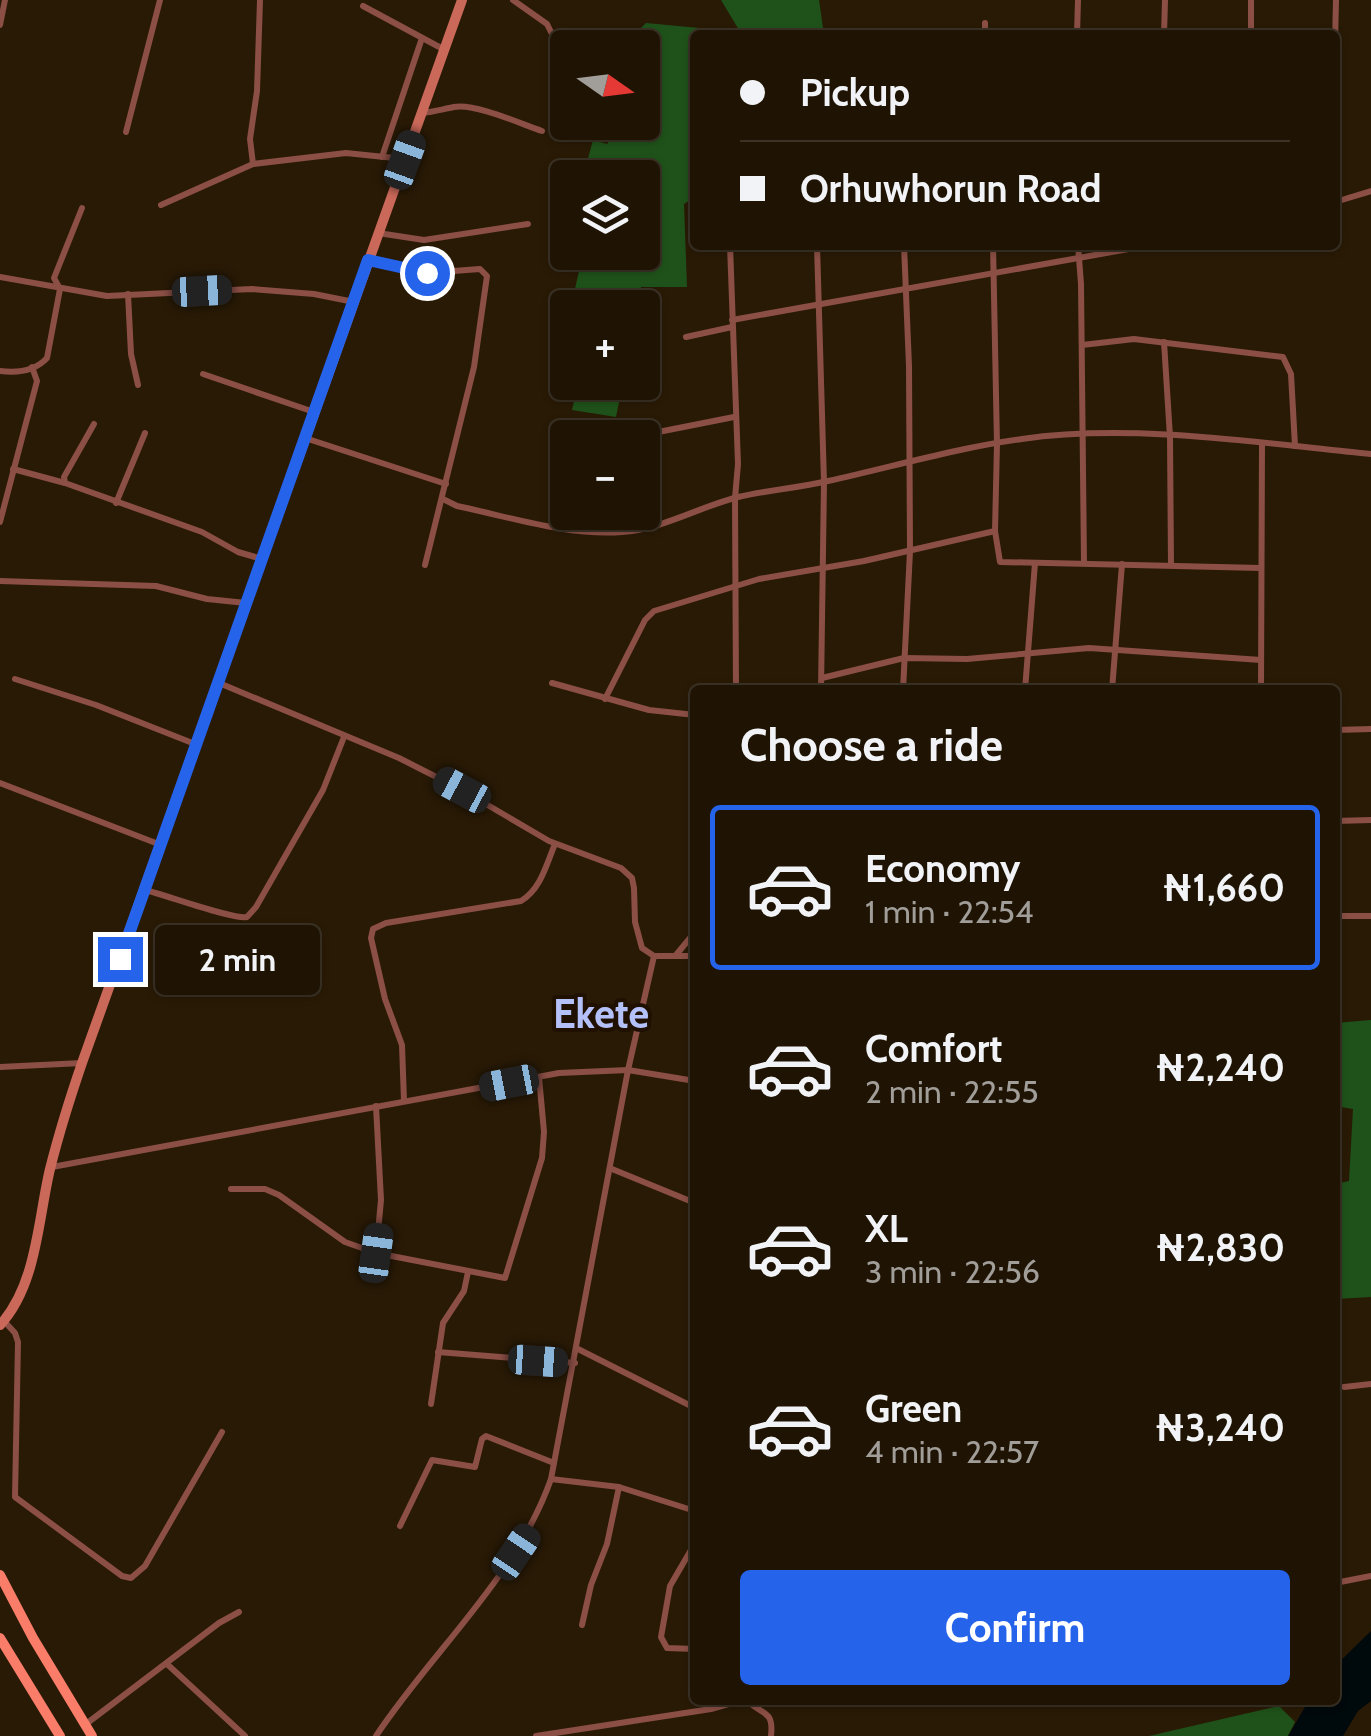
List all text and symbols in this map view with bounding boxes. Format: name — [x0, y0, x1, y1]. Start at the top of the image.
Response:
north arrow — [550, 30, 660, 140]
map controls — [550, 30, 660, 530]
text: Pickup — [800, 69, 910, 116]
car — [381, 127, 429, 193]
button: layers — [550, 160, 660, 270]
text: Orhuwhorun Road — [800, 165, 1102, 212]
route start — [405, 251, 450, 296]
car — [171, 274, 233, 308]
button: + — [550, 290, 660, 400]
button: − — [550, 420, 660, 530]
text: Choose a ride — [740, 718, 1003, 772]
car — [428, 763, 496, 817]
icon: car — [745, 843, 835, 933]
text: Economy — [865, 845, 1020, 892]
text: ₦1,660 — [1162, 864, 1285, 911]
text: 1 min · 22:54 — [865, 892, 1033, 931]
callout: 2 min — [155, 924, 320, 994]
route end — [98, 937, 143, 982]
text: 2 min — [199, 940, 276, 979]
district label: Ekete — [553, 989, 649, 1038]
icon: car — [745, 1023, 835, 1113]
text: Comfort — [865, 1025, 1002, 1072]
text: ₦2,240 — [1155, 1044, 1285, 1091]
car — [477, 1063, 541, 1103]
text: 2 min · 22:55 — [865, 1072, 1039, 1111]
icon: car — [745, 1203, 835, 1293]
text: XL — [865, 1205, 908, 1252]
car — [357, 1221, 395, 1285]
text: ₦2,830 — [1155, 1224, 1285, 1271]
text: 3 min · 22:56 — [865, 1252, 1040, 1291]
car — [507, 1344, 569, 1378]
icon: car — [745, 1383, 835, 1473]
text: Green — [865, 1385, 962, 1432]
text: ₦3,240 — [1155, 1404, 1285, 1451]
text: 4 min · 22:57 — [865, 1432, 1039, 1471]
car — [487, 1519, 545, 1585]
button: Confirm — [740, 1570, 1290, 1685]

